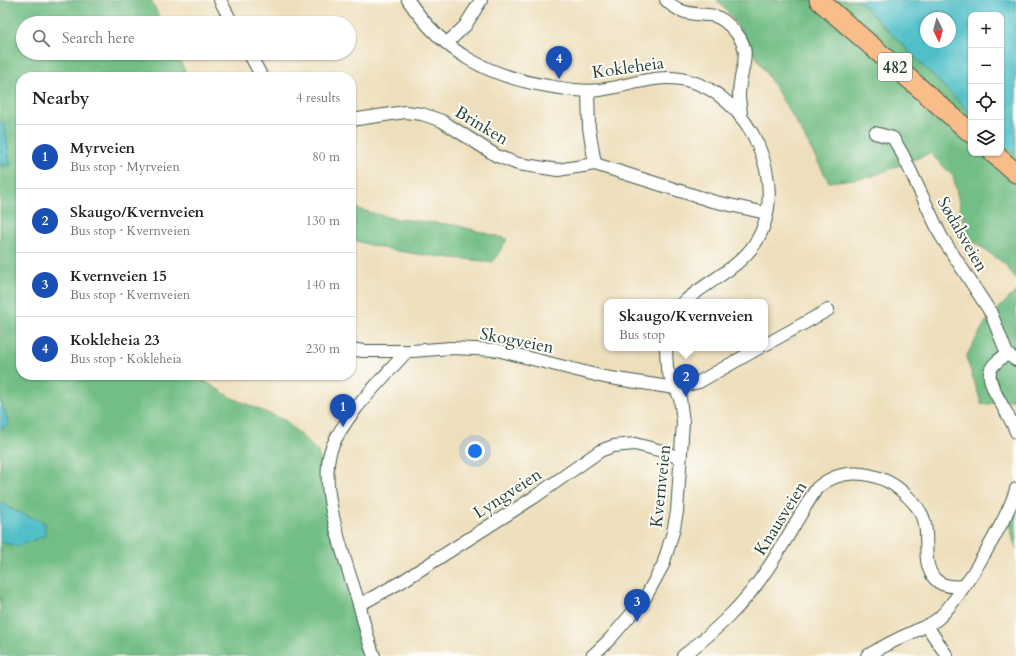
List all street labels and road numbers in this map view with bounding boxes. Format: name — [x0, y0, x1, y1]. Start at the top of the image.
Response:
street label: Kokleheia — [591, 51, 666, 84]
road number: 482 — [878, 53, 912, 81]
street label: Brinken — [451, 100, 513, 151]
street label: Sødalsveien — [932, 193, 993, 276]
street label: Skogveien — [478, 322, 556, 359]
street label: Kvernveien — [645, 443, 676, 529]
street label: Lyngveien — [469, 463, 546, 524]
street label: Knausveien — [749, 477, 812, 560]

